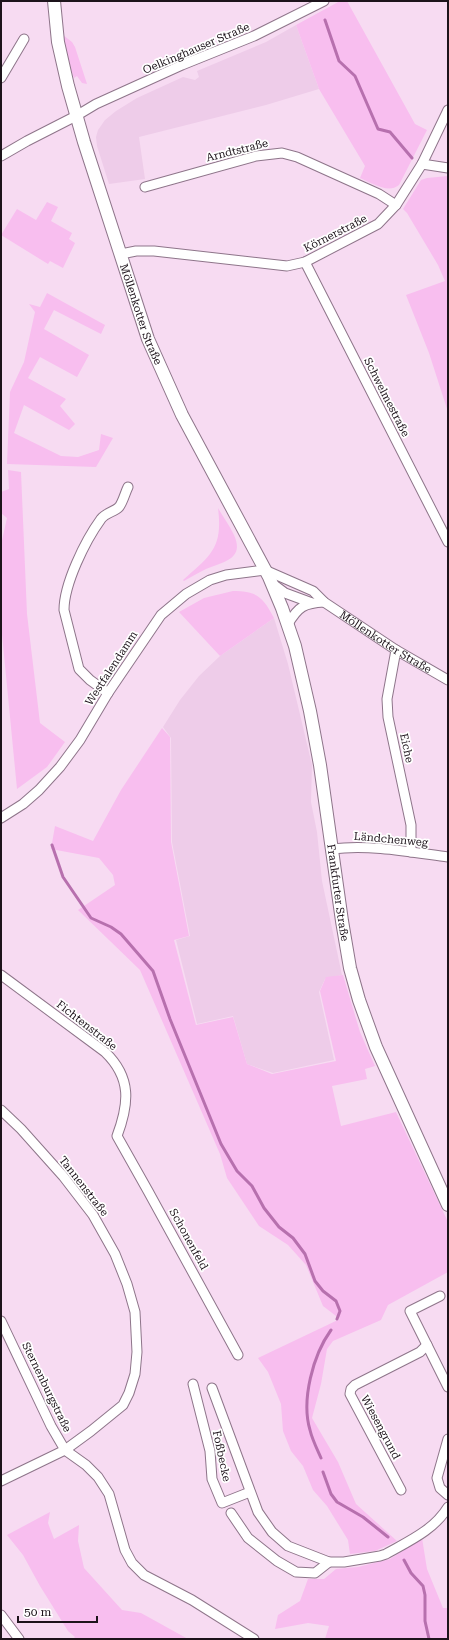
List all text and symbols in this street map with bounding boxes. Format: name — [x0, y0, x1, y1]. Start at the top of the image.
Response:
street label: Oelkinghauser Straße — [141, 20, 251, 77]
street label: Arndtstraße — [205, 137, 269, 164]
street label: Körnerstraße — [301, 212, 369, 255]
street label: Möllenkotter Straße — [117, 262, 165, 367]
street label: Schwelmestraße — [361, 355, 412, 439]
street label: Möllenkotter Straße — [337, 608, 434, 676]
street label: Westfalendamm — [83, 629, 140, 708]
street label: Eiche — [397, 732, 416, 764]
street label: Ländchenweg — [353, 830, 429, 849]
street label: Frankfurter Straße — [324, 843, 351, 942]
street label: Fichtenstraße — [54, 998, 119, 1053]
street label: Tannenstraße — [56, 1154, 111, 1219]
street label: Schonenfeld — [166, 1206, 211, 1272]
street label: Sternenburgstraße — [19, 1340, 74, 1434]
street label: Wiesengrund — [358, 1393, 403, 1462]
street label: Foßbecke — [210, 1429, 233, 1483]
scale bar — [18, 1598, 97, 1624]
text: 50 m — [24, 1605, 51, 1619]

